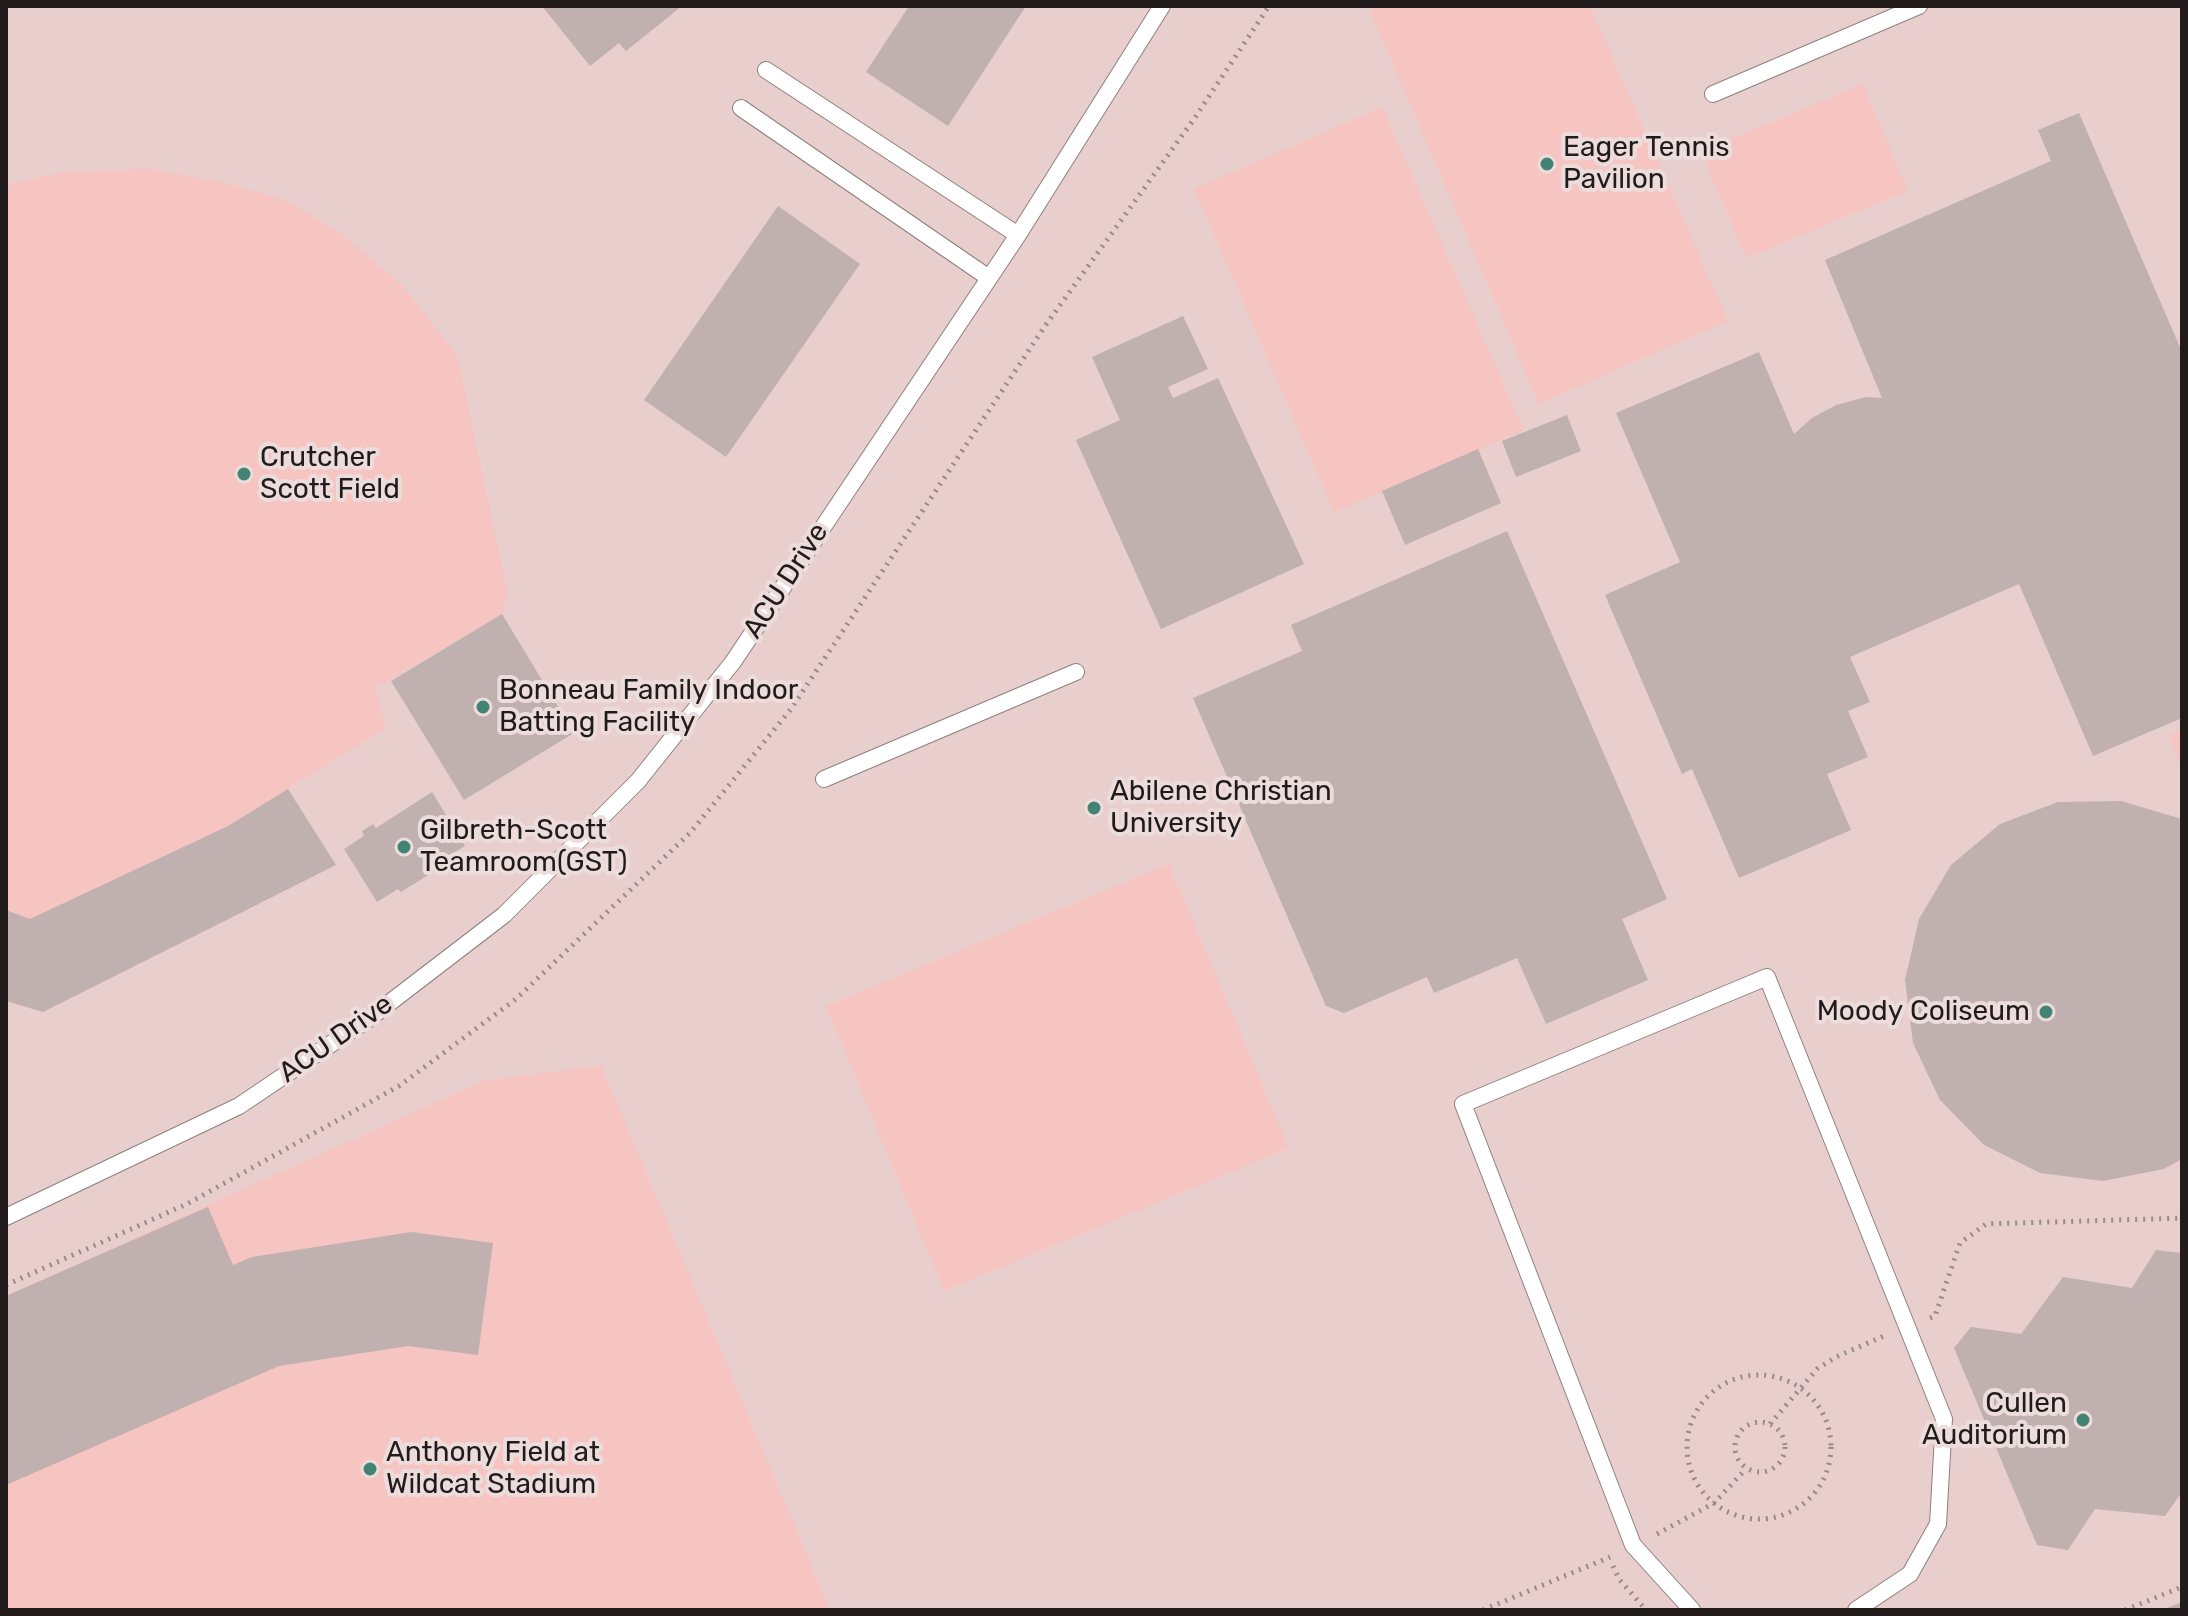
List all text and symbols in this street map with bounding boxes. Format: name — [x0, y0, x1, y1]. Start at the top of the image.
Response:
place label: Eager Tennis Pavilion — [1563, 131, 1730, 197]
marker: Eager Tennis Pavilion — [1538, 155, 1556, 173]
place label: Crutcher Scott Field — [260, 441, 400, 507]
marker: Crutcher Scott Field — [235, 465, 253, 483]
street label: ACU Drive — [736, 517, 836, 645]
place label: Bonneau Family Indoor Batting Facility — [499, 674, 798, 740]
marker: Bonneau Family Indoor Batting Facility — [474, 698, 492, 716]
place label: Abilene Christian University — [1110, 775, 1332, 841]
marker: Abilene Christian University — [1085, 799, 1103, 817]
place label: Gilbreth-Scott Teamroom(GST) — [420, 814, 628, 880]
marker: Gilbreth-Scott Teamroom(GST) — [395, 838, 413, 856]
street label: ACU Drive — [273, 988, 399, 1090]
place label: Moody Coliseum — [1817, 995, 2030, 1029]
marker: Moody Coliseum — [2037, 1003, 2055, 1021]
place label: Cullen Auditorium — [1922, 1387, 2067, 1453]
marker: Cullen Auditorium — [2074, 1411, 2092, 1429]
place label: Anthony Field at Wildcat Stadium — [386, 1436, 600, 1502]
marker: Anthony Field at Wildcat Stadium — [361, 1460, 379, 1478]

